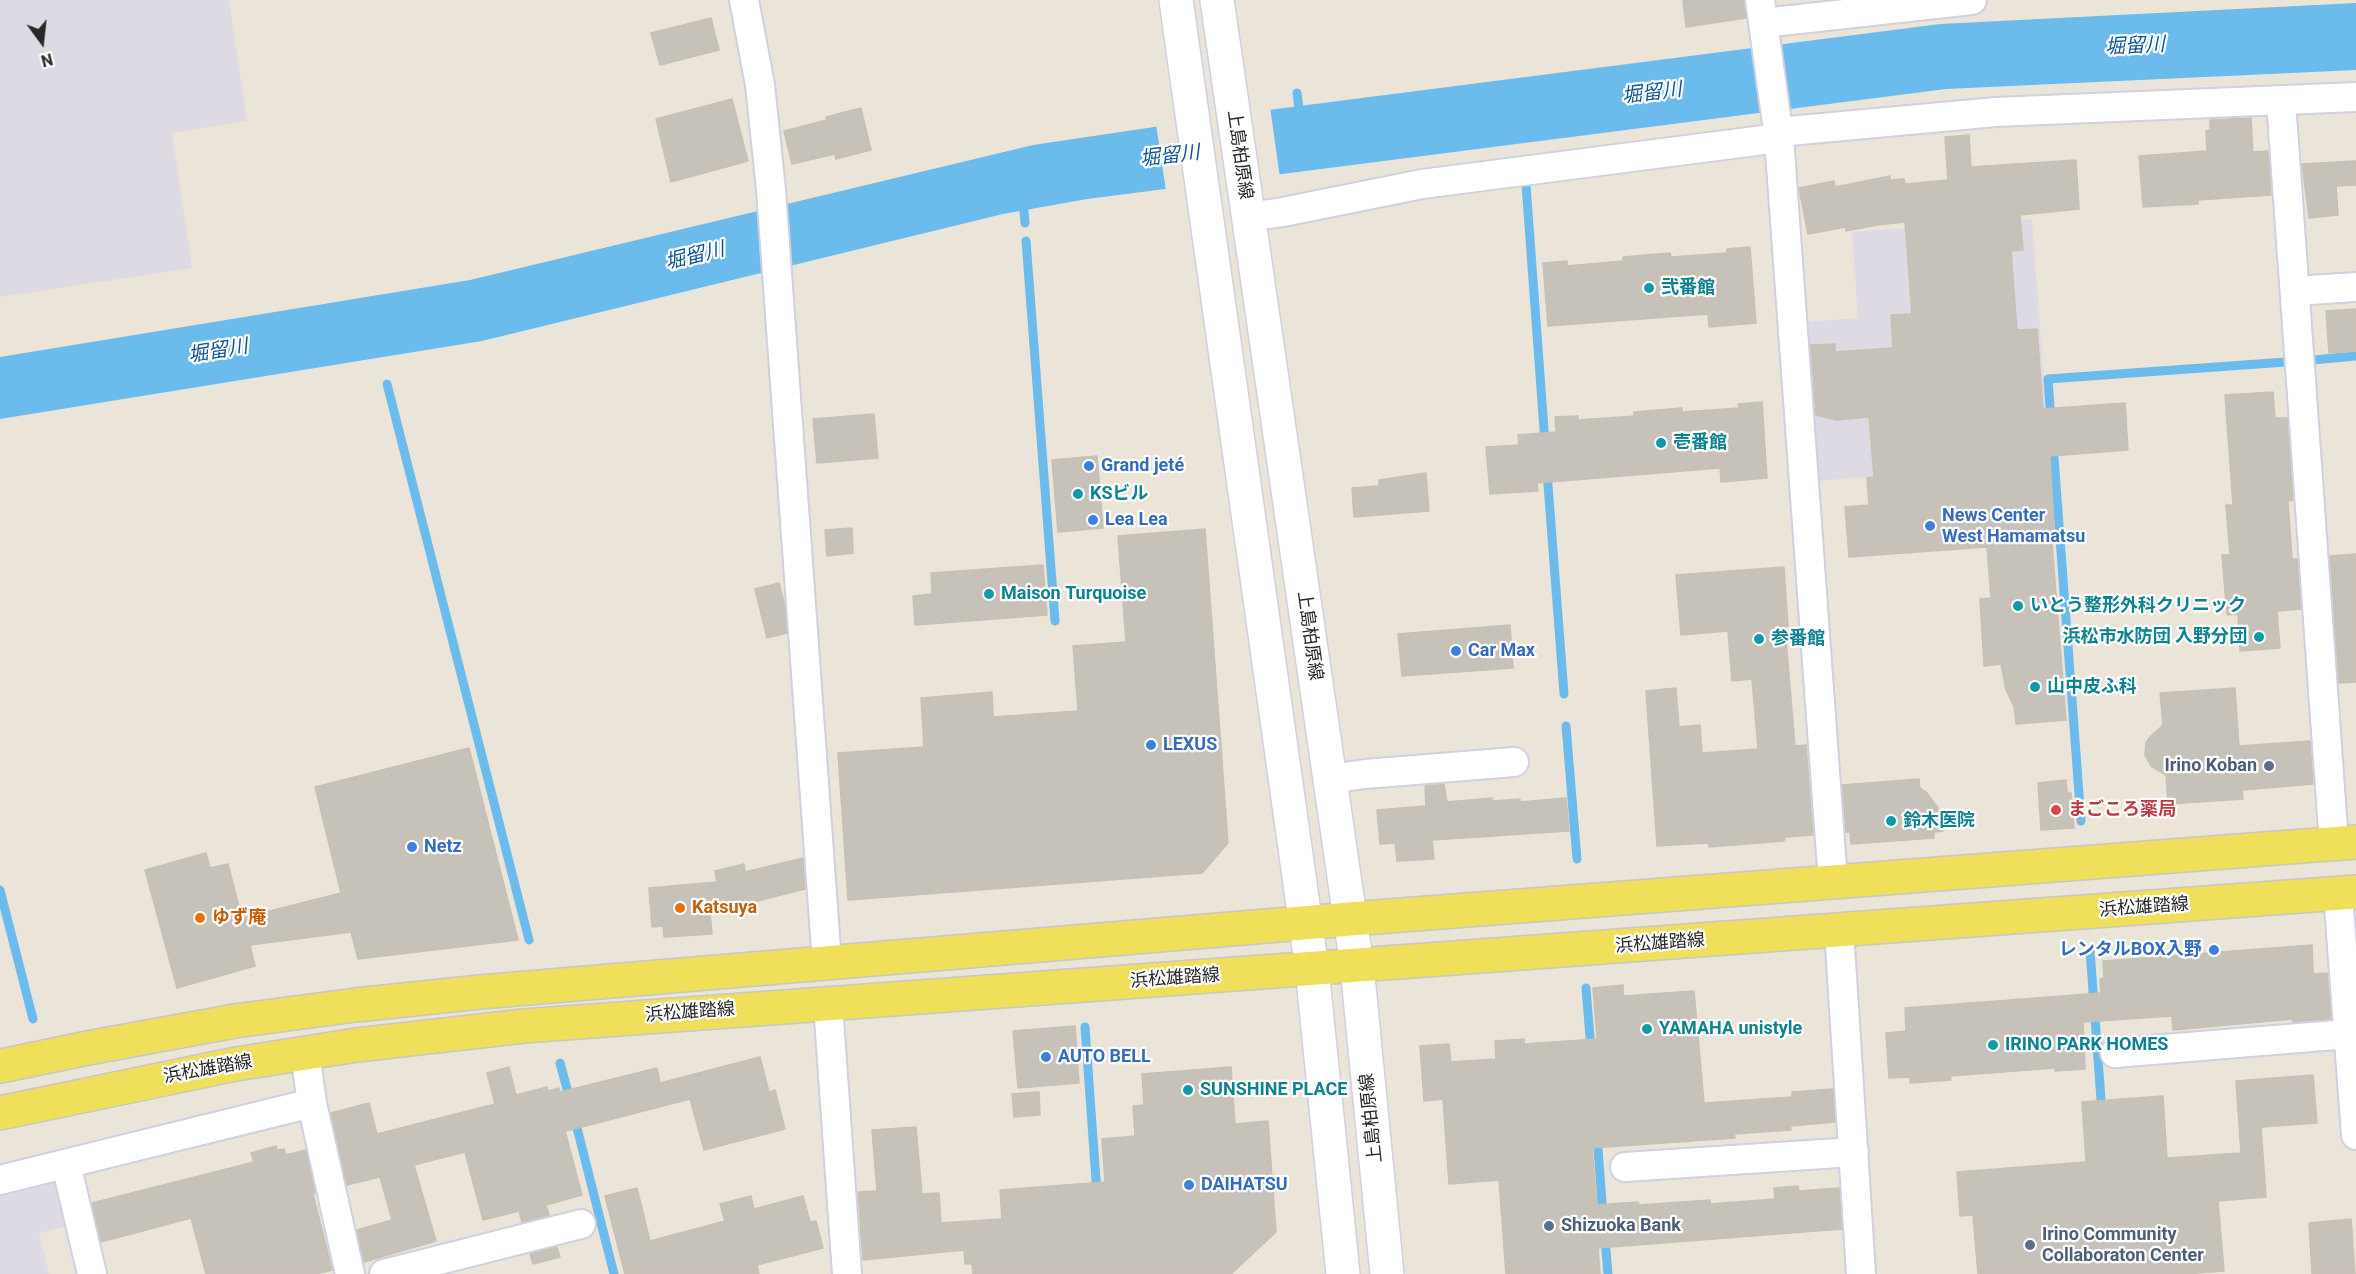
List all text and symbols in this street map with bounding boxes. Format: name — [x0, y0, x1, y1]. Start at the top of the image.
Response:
north arrow — [12, 12, 72, 72]
water label: 堀留川 — [2104, 33, 2166, 61]
text: N — [39, 49, 55, 71]
water label: 堀留川 — [1621, 78, 1683, 110]
street label: 上島柏原線 — [1222, 109, 1256, 201]
water label: 堀留川 — [1139, 141, 1201, 173]
water label: 堀留川 — [663, 238, 727, 276]
place label: 弐番館 — [1661, 277, 1715, 299]
marker: 弐番館 — [1642, 281, 1656, 295]
water label: 堀留川 — [186, 335, 250, 369]
place label: 壱番館 — [1673, 432, 1727, 454]
marker: 壱番館 — [1654, 436, 1668, 450]
place label: Grand jeté — [1101, 455, 1184, 477]
marker: Grand jeté — [1082, 459, 1096, 473]
place label: KSビル — [1090, 483, 1149, 505]
marker: KSビル — [1071, 487, 1085, 501]
place label: News Center West Hamamatsu — [1942, 505, 2085, 548]
place label: Lea Lea — [1105, 509, 1168, 531]
marker: Lea Lea — [1086, 513, 1100, 527]
marker: News Center West Hamamatsu — [1923, 519, 1937, 533]
place label: Maison Turquoise — [1001, 583, 1146, 605]
marker: Maison Turquoise — [982, 587, 996, 601]
street label: 上島柏原線 — [1292, 590, 1326, 682]
place label: いとう整形外科クリニック — [2030, 595, 2246, 617]
marker: いとう整形外科クリニック — [2011, 599, 2025, 613]
place label: 浜松市水防団 入野分団 — [2063, 626, 2247, 648]
place label: 参番館 — [1771, 628, 1825, 650]
marker: 浜松市水防団 入野分団 — [2252, 630, 2266, 644]
marker: 参番館 — [1752, 632, 1766, 646]
place label: Car Max — [1468, 640, 1535, 662]
marker: Car Max — [1449, 644, 1463, 658]
place label: 山中皮ふ科 — [2047, 676, 2137, 698]
marker: 山中皮ふ科 — [2028, 680, 2042, 694]
place label: LEXUS — [1163, 734, 1217, 756]
marker: LEXUS — [1144, 738, 1158, 752]
place label: Irino Koban — [2164, 755, 2257, 777]
marker: Irino Koban — [2262, 759, 2276, 773]
place label: まごころ薬局 — [2068, 799, 2176, 821]
marker: まごころ薬局 — [2049, 803, 2063, 817]
place label: 鈴木医院 — [1903, 810, 1975, 832]
marker: 鈴木医院 — [1884, 814, 1898, 828]
place label: Netz — [424, 836, 462, 858]
marker: Netz — [405, 840, 419, 854]
street label: 浜松雄踏線 — [2098, 894, 2190, 922]
place label: Katsuya — [692, 897, 757, 919]
marker: Katsuya — [673, 901, 687, 915]
place label: ゆず庵 — [212, 907, 266, 929]
marker: ゆず庵 — [193, 911, 207, 925]
street label: 浜松雄踏線 — [1614, 930, 1706, 958]
place label: レンタルBOX入野 — [2059, 939, 2202, 961]
marker: レンタルBOX入野 — [2207, 943, 2221, 957]
street label: 浜松雄踏線 — [1129, 965, 1221, 993]
street label: 浜松雄踏線 — [644, 999, 736, 1027]
place label: YAMAHA unistyle — [1659, 1018, 1802, 1040]
marker: YAMAHA unistyle — [1640, 1022, 1654, 1036]
place label: IRINO PARK HOMES — [2005, 1034, 2168, 1056]
marker: IRINO PARK HOMES — [1986, 1038, 2000, 1052]
place label: AUTO BELL — [1058, 1046, 1151, 1068]
marker: AUTO BELL — [1039, 1050, 1053, 1064]
street label: 浜松雄踏線 — [162, 1052, 254, 1088]
street label: 上島柏原線 — [1357, 1072, 1387, 1164]
place label: SUNSHINE PLACE — [1200, 1079, 1347, 1101]
marker: SUNSHINE PLACE — [1181, 1083, 1195, 1097]
place label: DAIHATSU — [1201, 1174, 1288, 1196]
marker: DAIHATSU — [1182, 1178, 1196, 1192]
place label: Shizuoka Bank — [1561, 1215, 1681, 1237]
marker: Shizuoka Bank — [1542, 1219, 1556, 1233]
place label: Irino Community Collaboraton Center — [2042, 1224, 2204, 1266]
marker: Irino Community Collaboraton Center — [2023, 1238, 2037, 1252]

